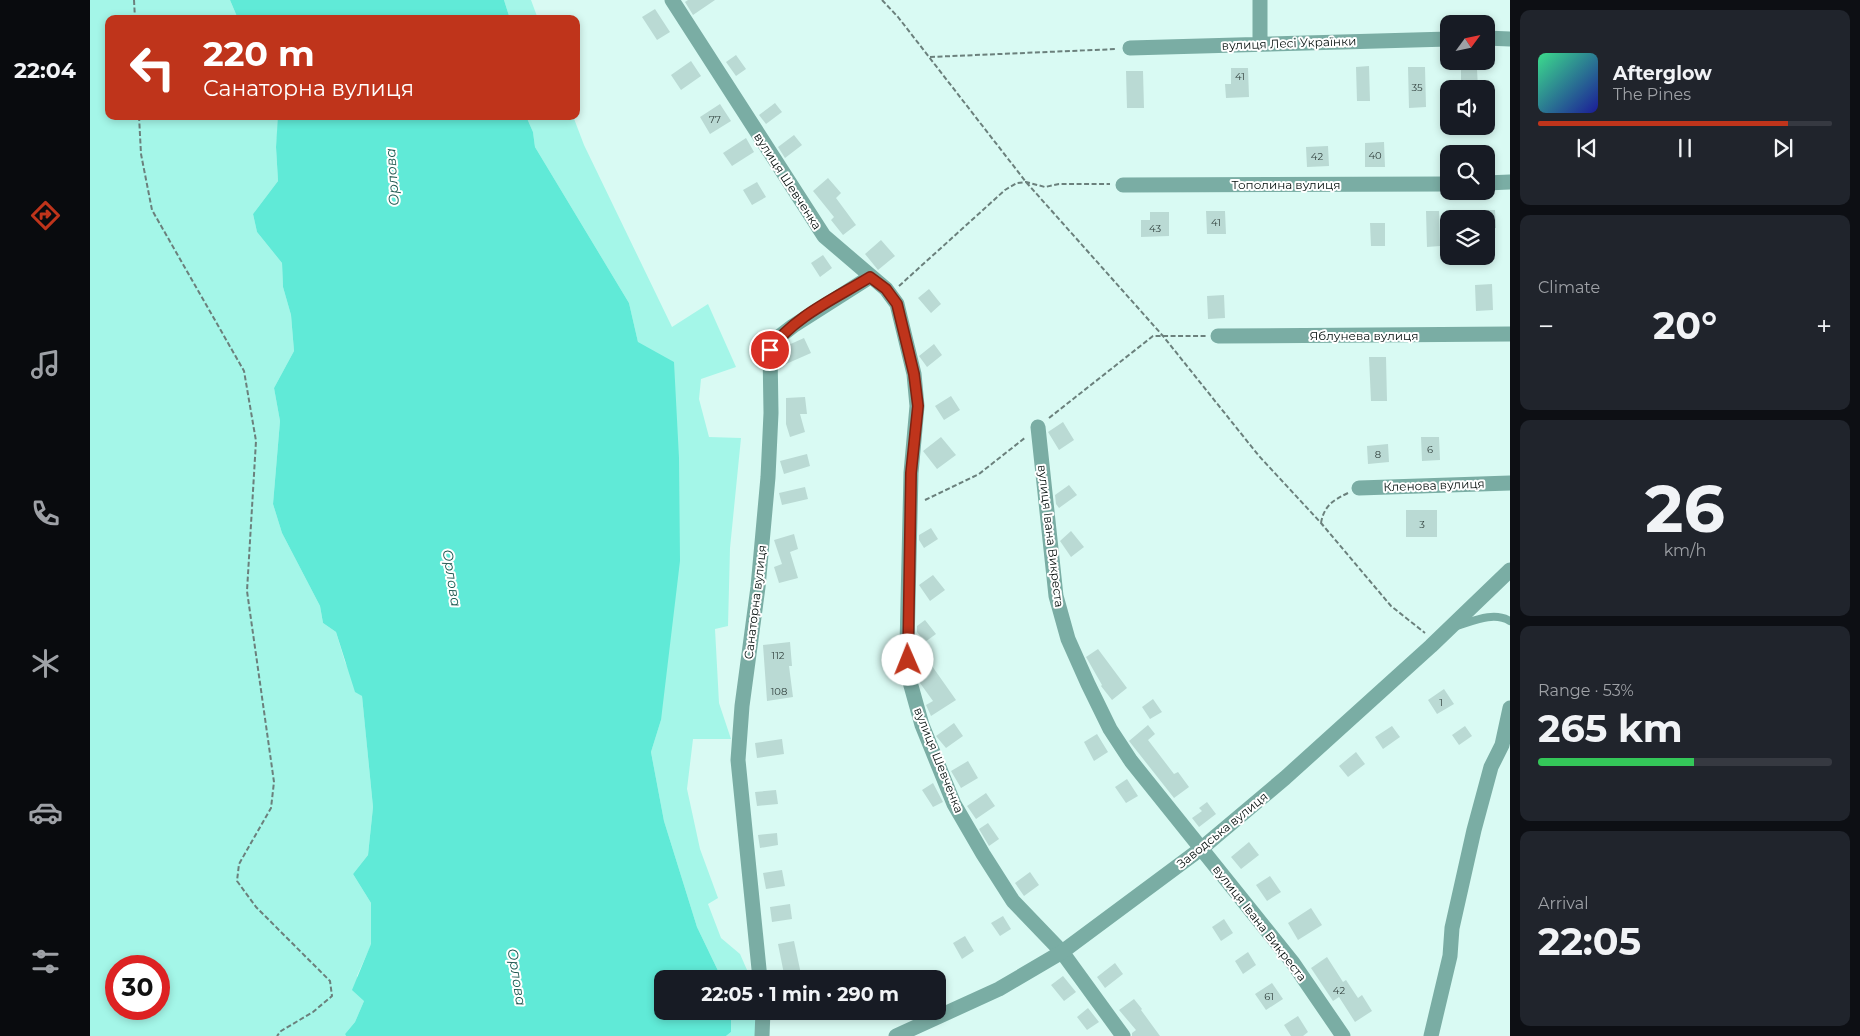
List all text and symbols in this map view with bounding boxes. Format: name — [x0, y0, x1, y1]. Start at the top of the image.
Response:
north arrow — [1440, 15, 1495, 70]
map controls — [1440, 15, 1495, 265]
text: 220 m — [203, 32, 315, 75]
street label: вулиця Лесі Українки — [1221, 33, 1357, 53]
icon: left — [120, 35, 185, 100]
text: 22:04 — [14, 57, 76, 84]
text: Afterglow — [1613, 62, 1712, 85]
house number: 41 — [1235, 70, 1245, 83]
text: Санаторна вулиця — [203, 75, 414, 102]
button: sound — [1440, 80, 1495, 135]
house number: 35 — [1411, 81, 1423, 94]
text: The Pines — [1613, 85, 1691, 104]
house number: 77 — [709, 113, 721, 126]
street label: вулиця Шевченка — [751, 130, 825, 232]
icon: previous — [1573, 134, 1601, 162]
icon: pause — [1671, 134, 1699, 162]
icon: next — [1769, 134, 1797, 162]
button: search — [1440, 145, 1495, 200]
water label: Орлова — [381, 148, 403, 206]
house number: 40 — [1368, 149, 1382, 162]
house number: 42 — [1311, 150, 1323, 163]
street label: Тополина вулиця — [1232, 177, 1340, 192]
icon: directions — [28, 198, 63, 233]
button: layers — [1440, 210, 1495, 265]
house number: 41 — [1211, 216, 1221, 229]
house number: 43 — [1149, 222, 1161, 235]
text: Climate — [1538, 278, 1600, 297]
text: 20° — [1653, 302, 1717, 349]
text: − — [1538, 309, 1554, 343]
text: + — [1816, 309, 1832, 343]
street label: Яблунева вулиця — [1310, 328, 1418, 343]
pin — [749, 329, 791, 371]
icon: arrive — [756, 336, 784, 364]
icon: music — [28, 347, 63, 382]
house number: 6 — [1427, 443, 1433, 456]
house number: 8 — [1375, 448, 1381, 461]
street label: вулиця Івана Викреста — [1035, 464, 1067, 608]
text: 26 — [1645, 469, 1725, 548]
street label: Кленова вулиця — [1383, 476, 1485, 494]
icon: phone — [28, 496, 63, 531]
house number: 3 — [1419, 518, 1425, 531]
text: km/h — [1664, 541, 1706, 560]
street label: Санаторна вулиця — [741, 544, 769, 660]
water label: Орлова — [439, 548, 465, 608]
position arrow — [881, 633, 933, 685]
icon: climate — [28, 646, 63, 681]
house number: 112 — [772, 649, 785, 662]
text: Range · 53% — [1538, 681, 1634, 700]
house number: 108 — [771, 685, 787, 698]
house number: 1 — [1439, 696, 1443, 709]
street label: вулиця Шевченка — [911, 705, 967, 815]
text: 265 km — [1538, 705, 1683, 752]
street label: Заводська вулиця — [1173, 789, 1271, 871]
icon: car — [28, 795, 63, 830]
street label: вулиця Івана Викреста — [1210, 862, 1310, 984]
text: Arrival — [1538, 894, 1588, 913]
text: 22:05 — [1538, 918, 1641, 965]
icon: filters — [28, 944, 63, 979]
water label: Орлова — [504, 947, 530, 1007]
speed limit sign: 30 — [105, 955, 170, 1020]
text: 22:05 · 1 min · 290 m — [701, 983, 899, 1006]
house number: 42 — [1333, 984, 1345, 997]
house number: 61 — [1264, 990, 1274, 1003]

